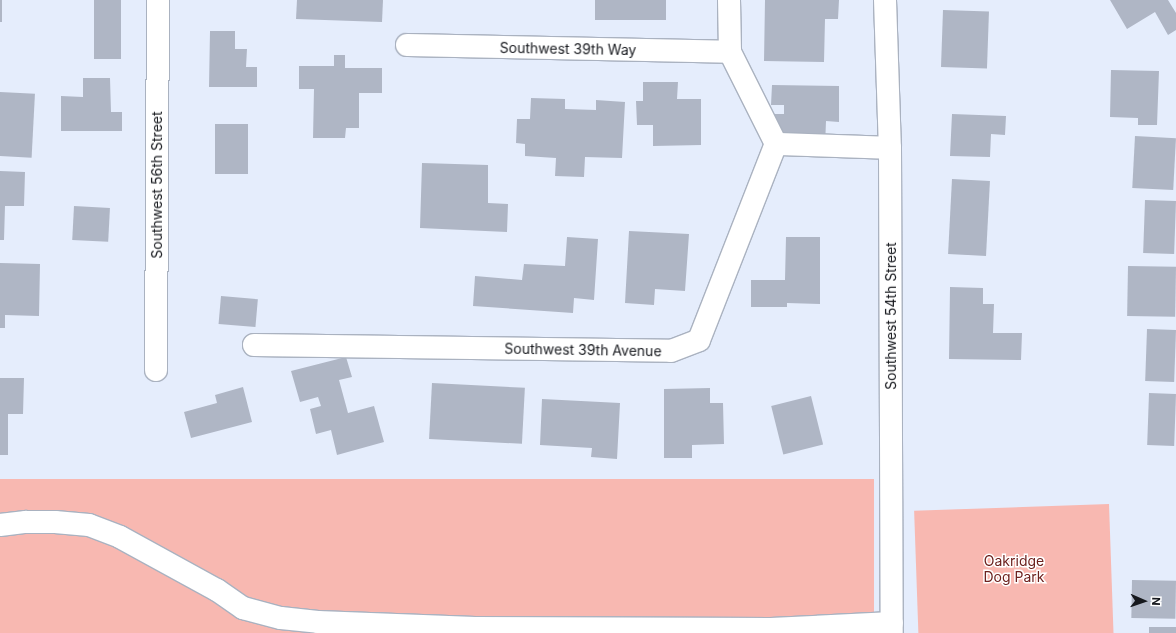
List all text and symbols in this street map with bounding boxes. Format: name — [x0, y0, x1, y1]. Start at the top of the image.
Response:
street label: Southwest 39th Way — [500, 39, 636, 59]
street label: Southwest 56th Street — [149, 111, 165, 259]
street label: Southwest 54th Street — [883, 242, 899, 390]
street label: Southwest 39th Avenue — [504, 340, 662, 360]
park label: Oakridge Dog Park — [984, 553, 1044, 586]
north arrow — [1124, 581, 1164, 621]
text: N — [1149, 597, 1163, 606]

